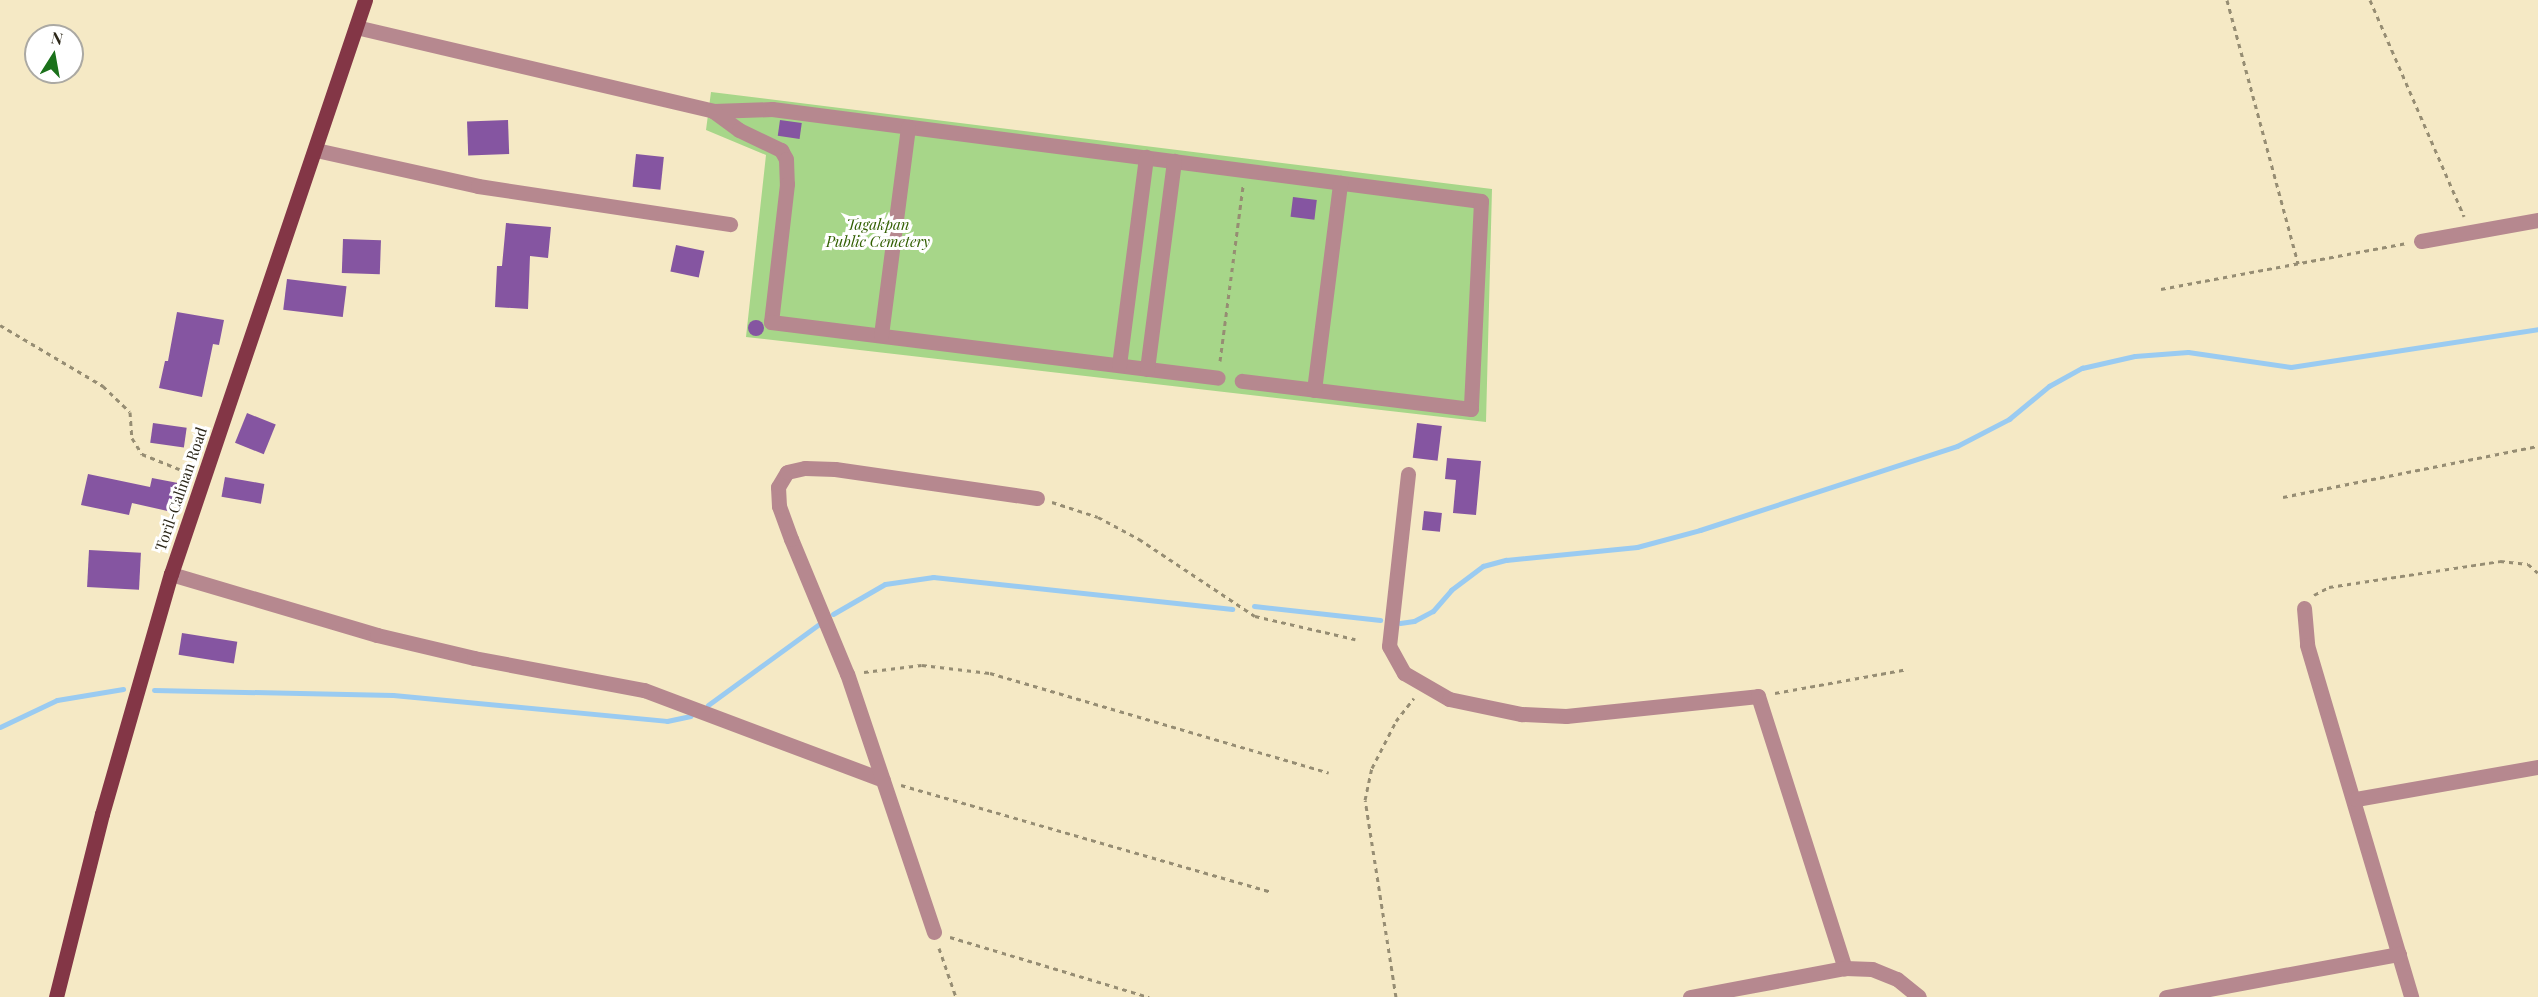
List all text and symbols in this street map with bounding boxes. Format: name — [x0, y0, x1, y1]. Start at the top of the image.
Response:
north arrow — [24, 24, 84, 84]
text: N — [49, 26, 65, 49]
park label: Tagakpan Public Cemetery — [826, 215, 930, 250]
street label: Toril-Calinan Road — [151, 425, 211, 553]

